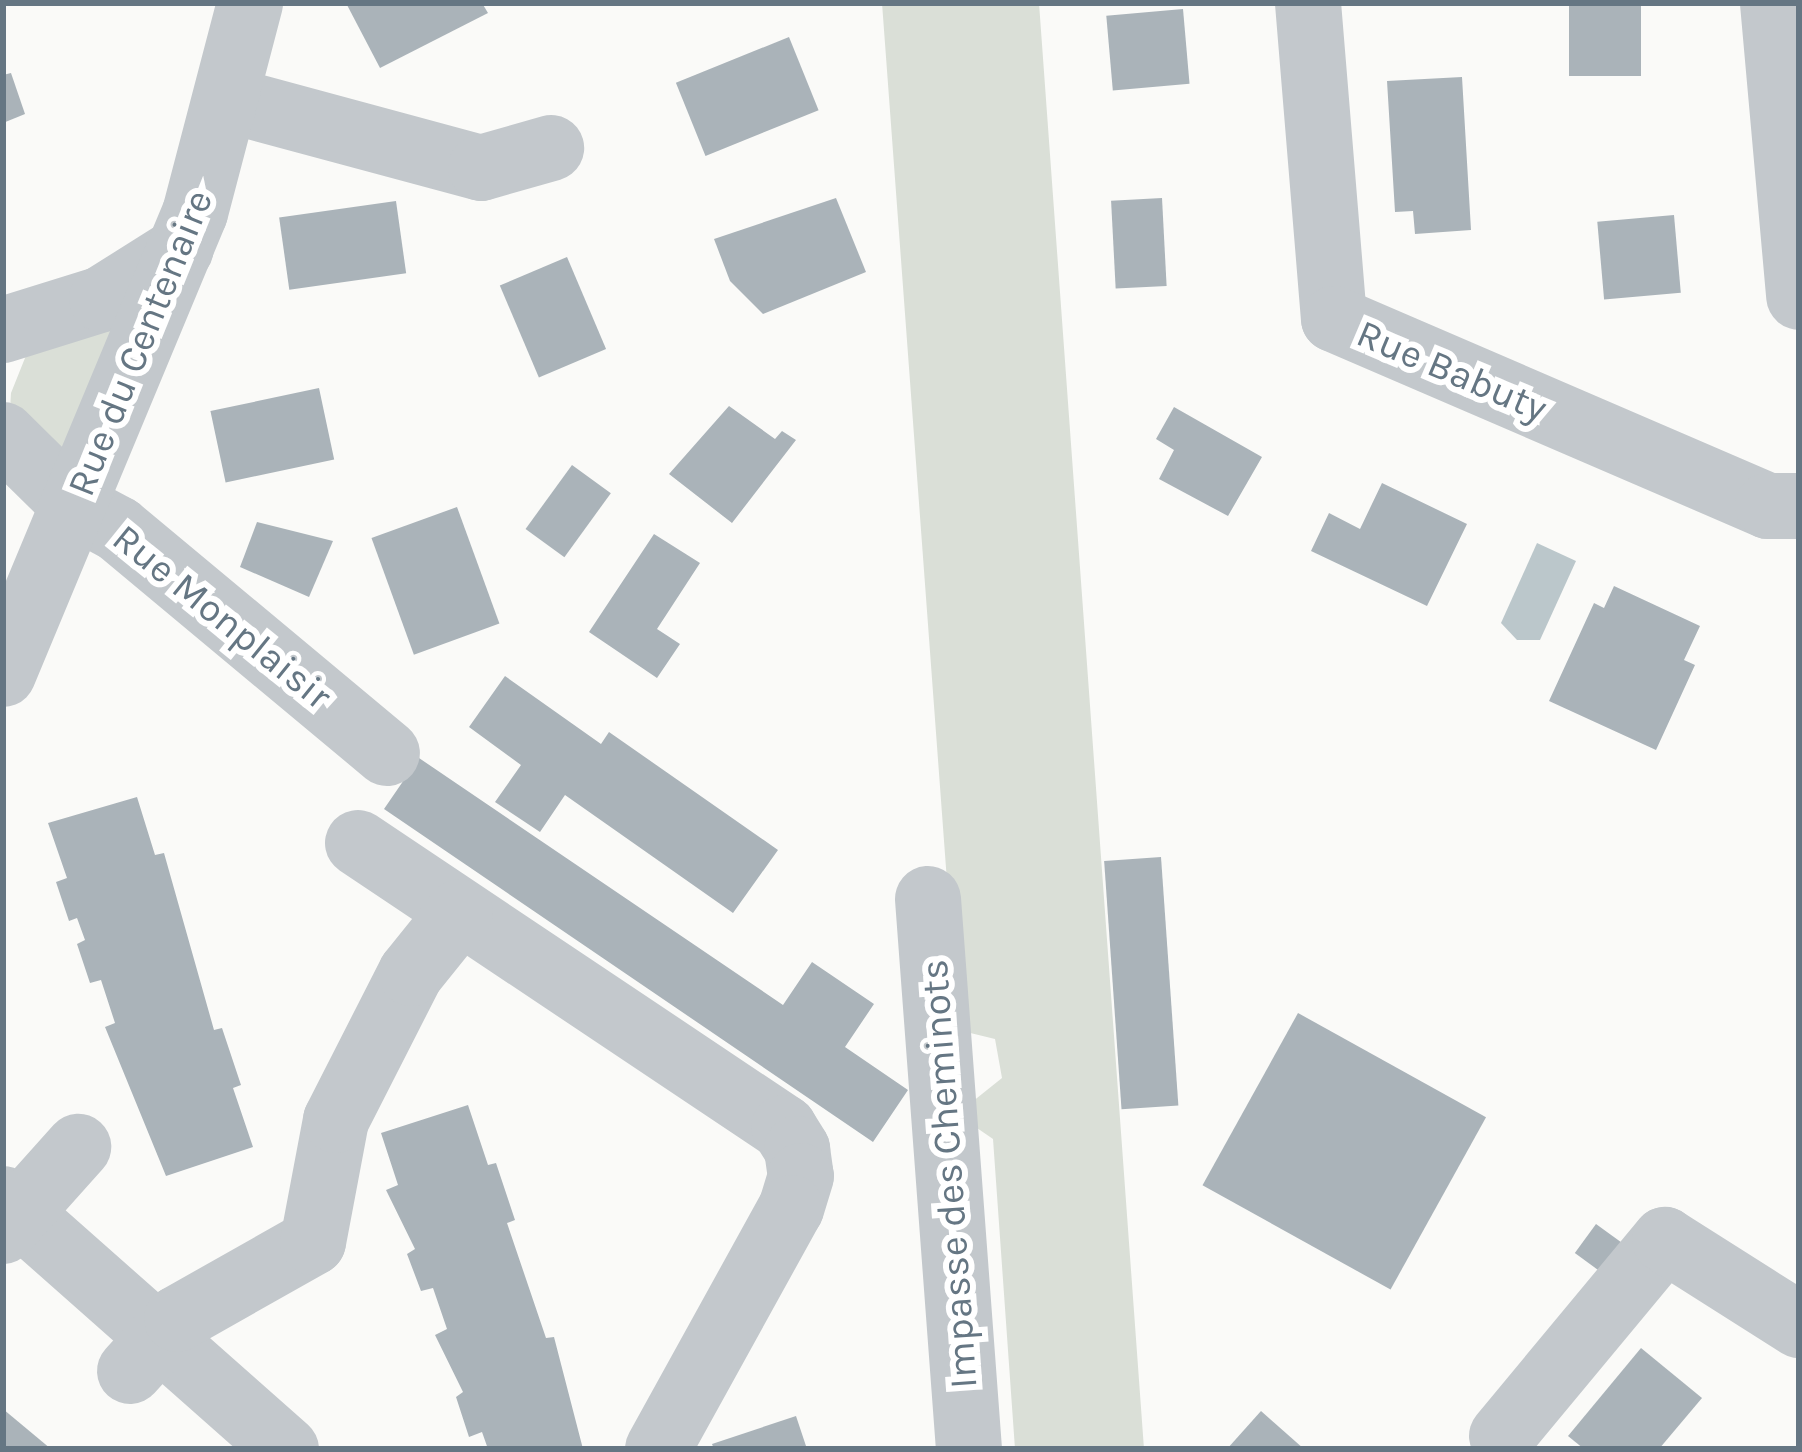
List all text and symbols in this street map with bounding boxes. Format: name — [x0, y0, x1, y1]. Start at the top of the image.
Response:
street label: Rue du Centenaire — [57, 183, 223, 503]
street label: Rue Babuty — [1350, 310, 1554, 432]
street label: Rue Monplaisir — [103, 515, 341, 719]
street label: Impasse des Cheminots — [911, 958, 987, 1390]

